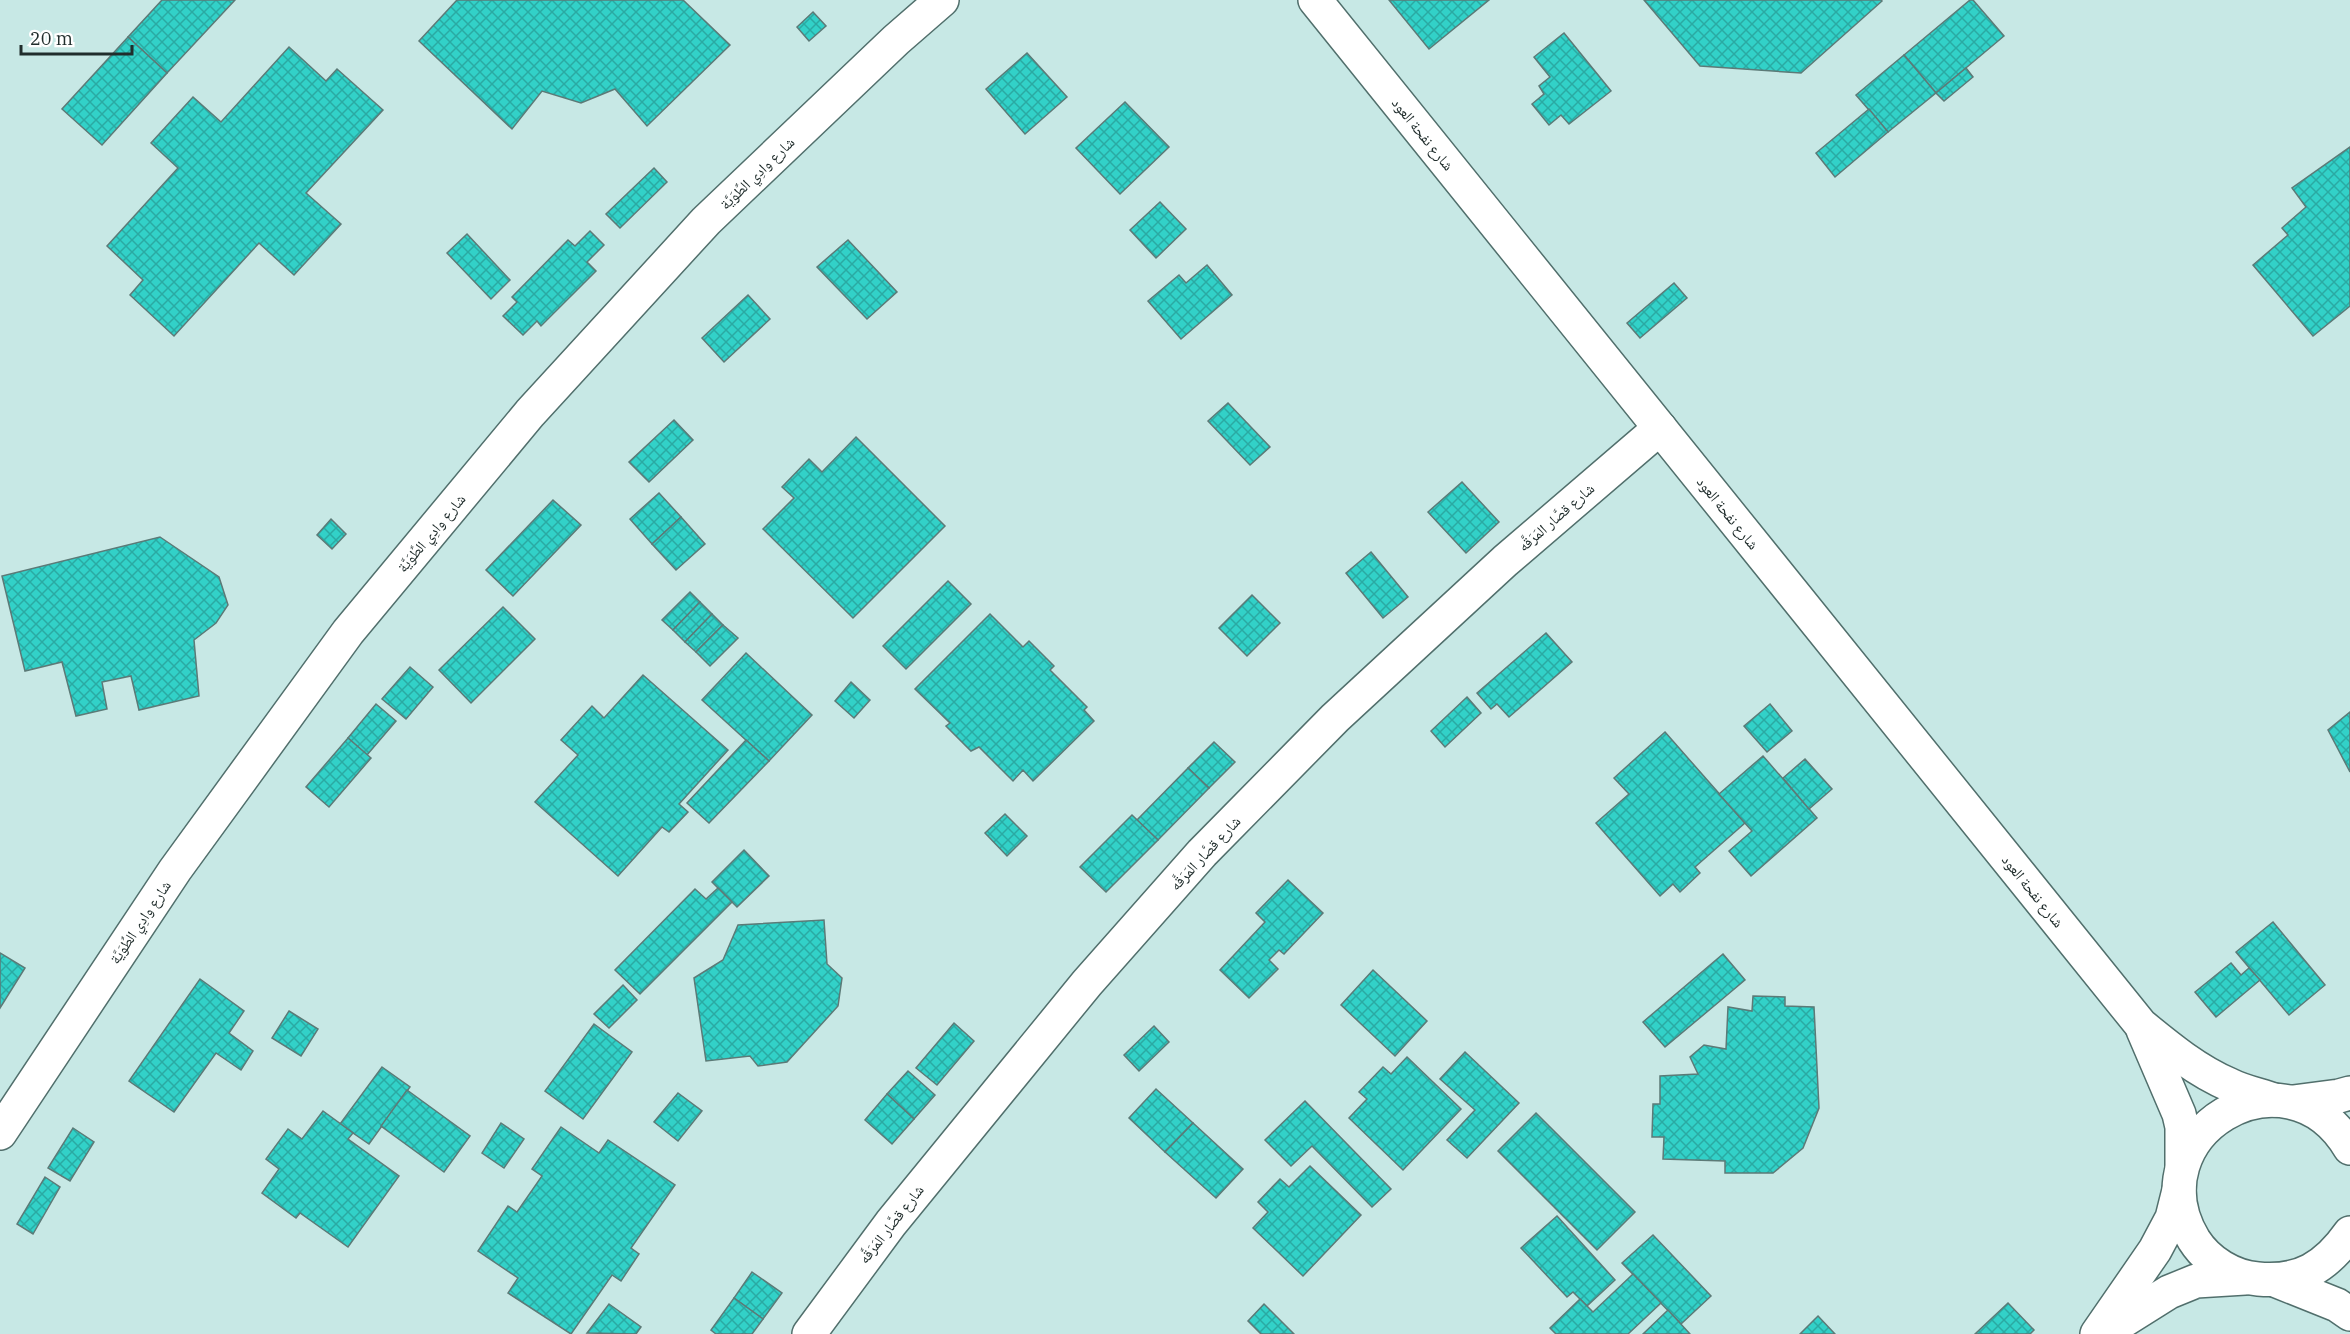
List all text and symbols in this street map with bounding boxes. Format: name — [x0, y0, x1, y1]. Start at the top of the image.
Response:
scale bar — [21, 18, 132, 56]
text: 20 m — [30, 27, 73, 50]
street label: شارع نفحة العود — [1387, 94, 1458, 175]
street label: شارع وادِي الطِّوَيَّة — [716, 133, 800, 215]
street label: شارع نفحة العود — [1692, 473, 1763, 554]
street label: شارع قصَّار المَرَقَّه — [1514, 478, 1599, 556]
street label: شارع وادِي الطِّوَيَّة — [393, 490, 472, 578]
street label: شارع قصَّار المَرَقَّه — [1165, 811, 1245, 895]
street label: شارع نفحة العود — [1997, 851, 2068, 932]
street label: شارع وادِي الطِّوَيَّة — [105, 877, 177, 969]
street label: شارع قصَّار المَرَقَّه — [854, 1180, 929, 1268]

